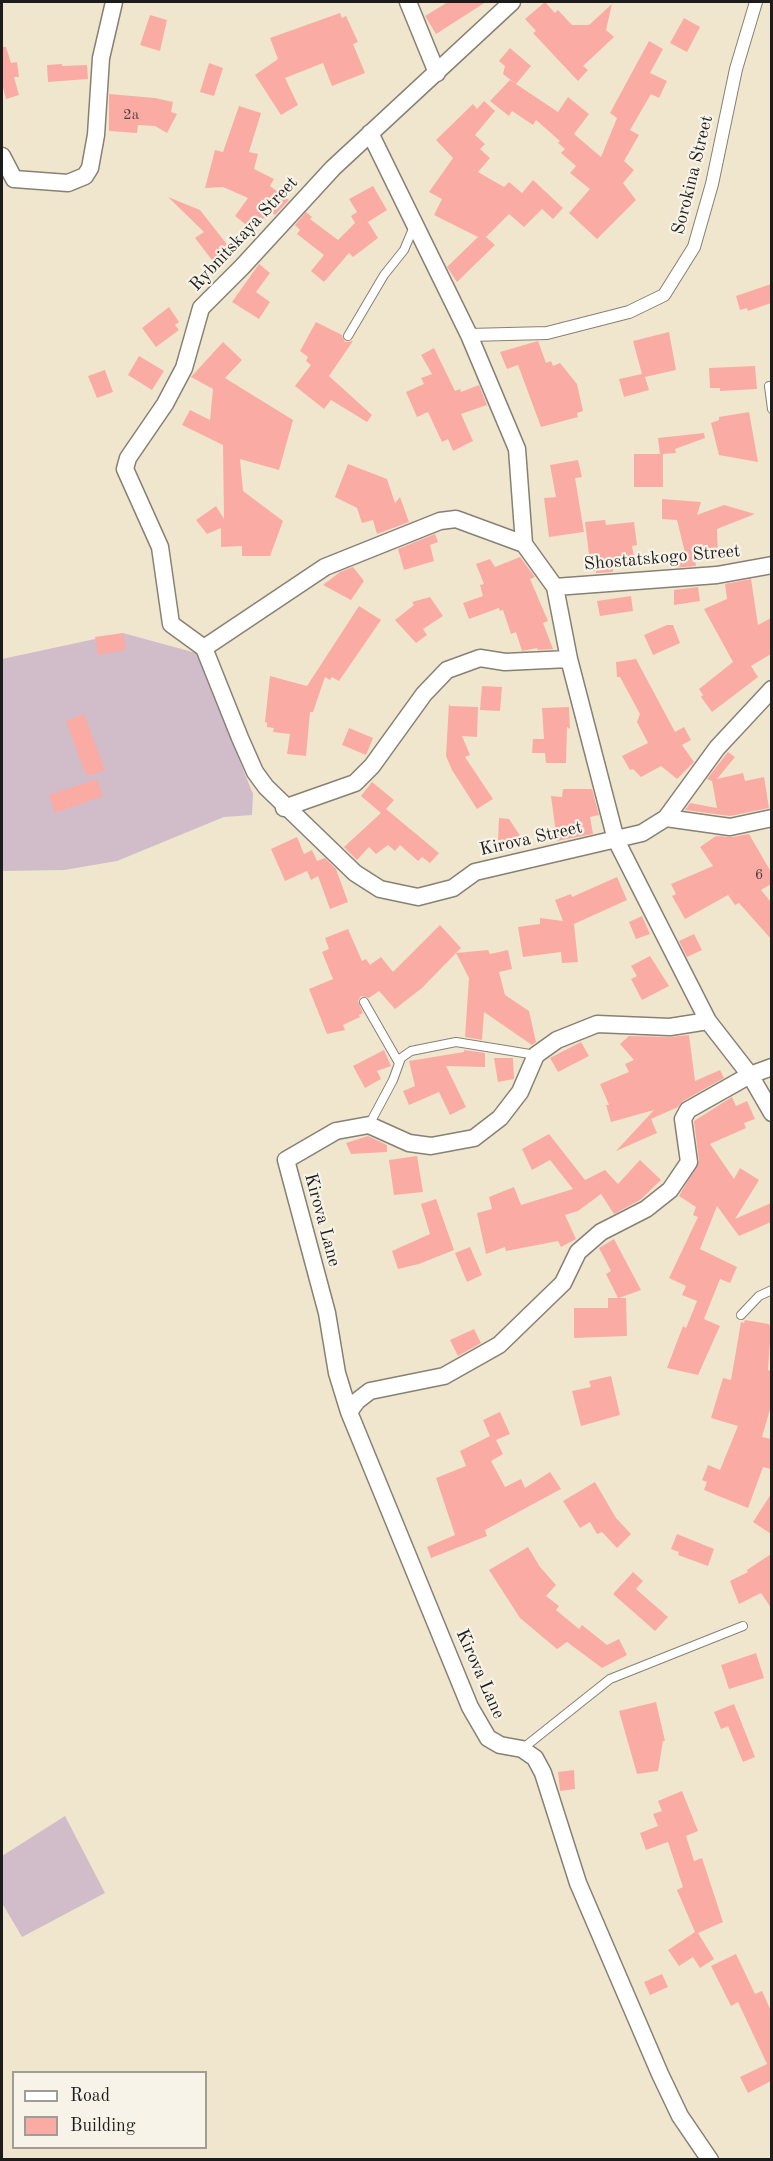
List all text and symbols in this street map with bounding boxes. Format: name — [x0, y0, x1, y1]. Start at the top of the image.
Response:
house number: 2а — [123, 106, 139, 124]
street label: Sorokina Street — [668, 113, 718, 237]
street label: Rybnitskaya Street — [185, 172, 303, 296]
street label: Shostatskogo Street — [583, 540, 741, 576]
street label: Kirova Street — [478, 817, 584, 861]
house number: 6 — [755, 866, 763, 884]
street label: Kirova Lane — [299, 1171, 345, 1269]
street label: Kirova Lane — [451, 1626, 509, 1722]
legend — [12, 2071, 207, 2149]
text: Road — [70, 2087, 110, 2105]
text: Building — [70, 2117, 135, 2135]

